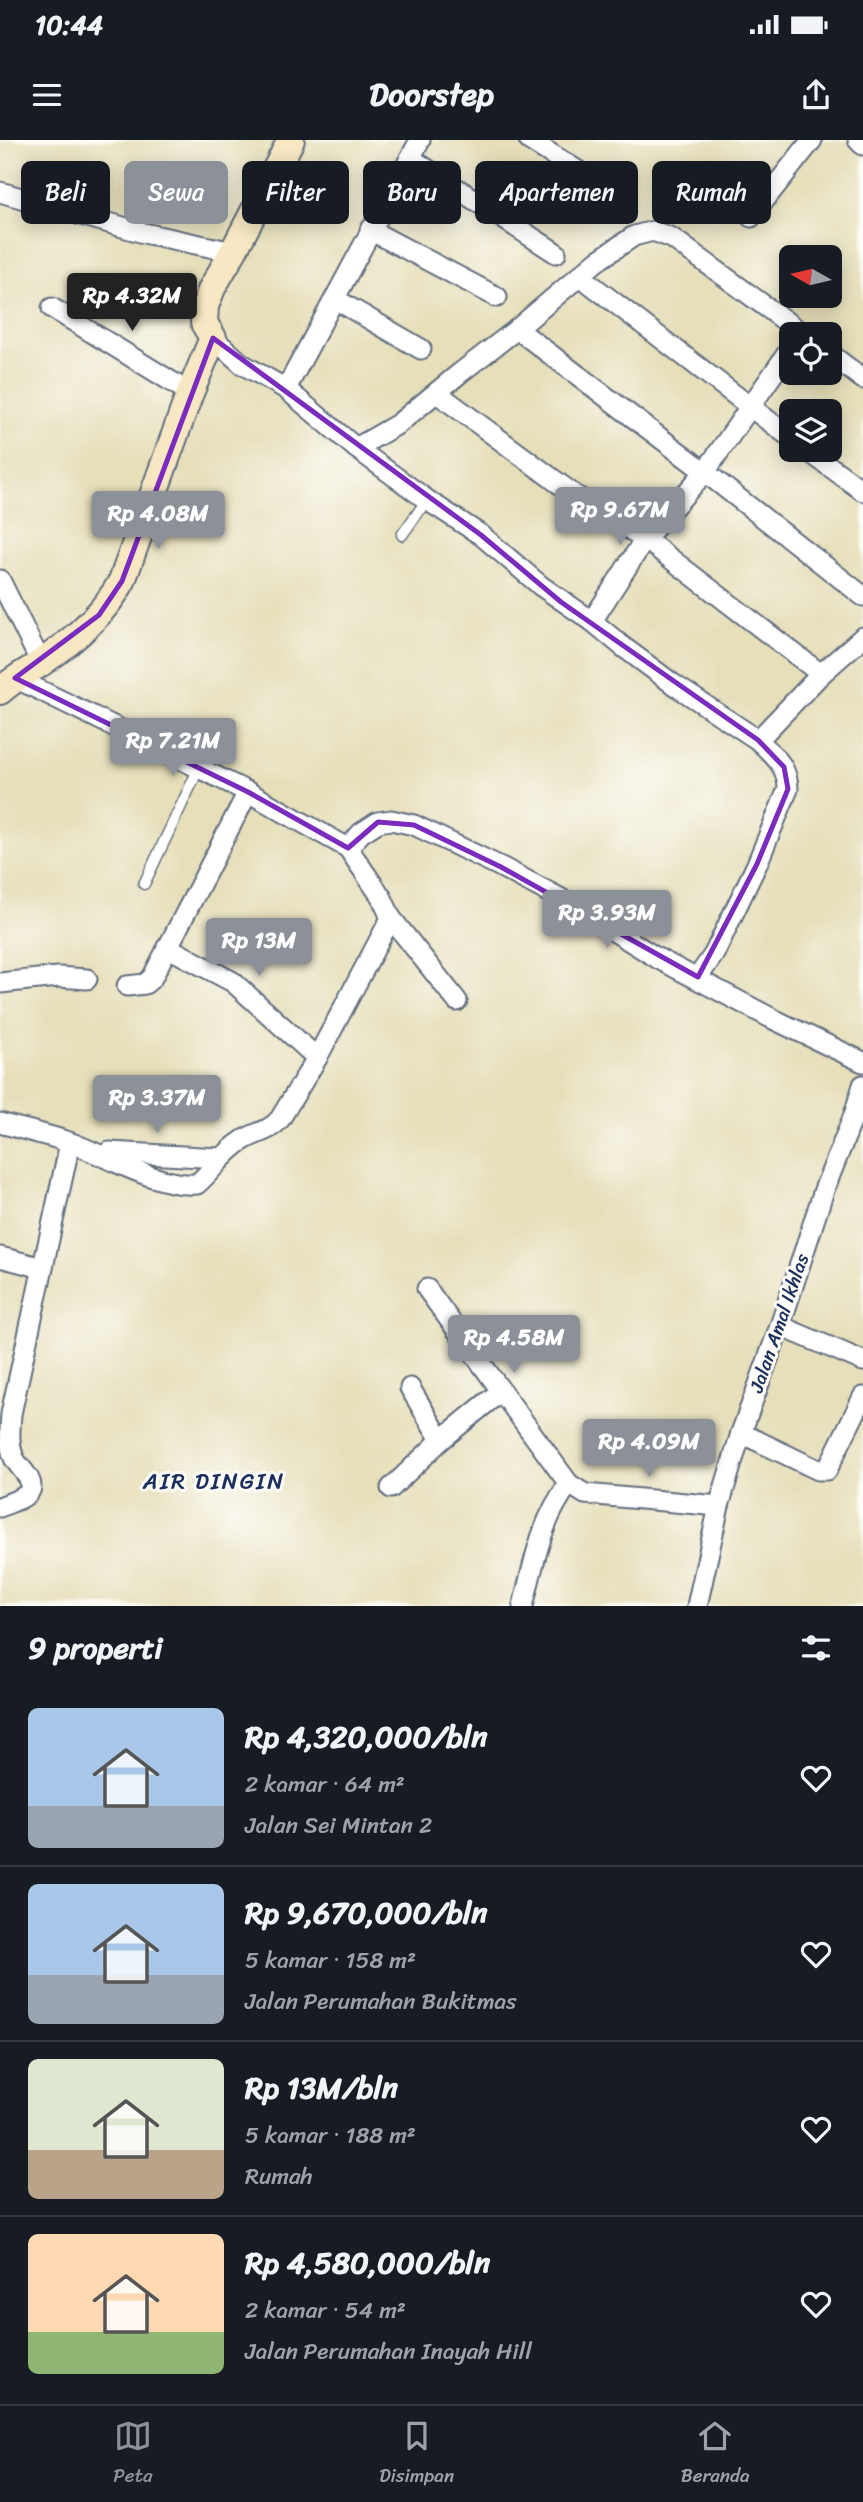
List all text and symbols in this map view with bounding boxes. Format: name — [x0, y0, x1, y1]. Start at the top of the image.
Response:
text: 10:44 — [35, 2, 103, 48]
text: Doorstep — [369, 66, 494, 123]
icon: menu — [28, 76, 66, 114]
icon: share — [797, 76, 835, 114]
chip: Beli — [21, 161, 110, 224]
chip: Sewa — [124, 161, 228, 224]
chip: Filter — [242, 161, 349, 224]
chip: Baru — [363, 161, 461, 224]
chip: Apartemen — [475, 161, 638, 224]
chip: Rumah — [652, 161, 771, 224]
north arrow — [779, 245, 842, 308]
map controls — [779, 245, 842, 462]
pin: Rp 4.32M — [60, 274, 204, 333]
text: Rp 4.32M — [83, 275, 181, 316]
button: locate — [779, 322, 842, 385]
button: layers — [779, 399, 842, 462]
pin: Rp 9.67M — [548, 488, 692, 547]
text: Rp 9.67M — [571, 489, 669, 530]
pin: Rp 4.08M — [86, 492, 230, 551]
text: Rp 4.08M — [108, 493, 208, 534]
pin: Rp 7.21M — [101, 718, 245, 778]
text: Rp 7.21M — [126, 720, 220, 761]
pin: Rp 3.93M — [535, 890, 679, 950]
text: Rp 3.93M — [558, 892, 656, 933]
pin: Rp 13M — [202, 918, 316, 978]
text: Rp 13M — [222, 920, 296, 961]
pin: Rp 3.37M — [85, 1076, 229, 1135]
text: Rp 3.37M — [109, 1077, 205, 1118]
street label: Jalan Amal Ikhlas — [739, 1249, 818, 1398]
pin: Rp 4.58M — [442, 1316, 586, 1375]
text: Rp 4.58M — [464, 1317, 564, 1358]
pin: Rp 4.09M — [577, 1420, 721, 1479]
text: Rp 4.09M — [599, 1421, 699, 1462]
district label: AIR DINGIN — [142, 1461, 285, 1502]
text: 9 properti — [28, 1621, 163, 1675]
icon: filters — [797, 1629, 835, 1667]
text: Rp 4,320,000/bln — [245, 1710, 488, 1764]
icon: home — [84, 1736, 168, 1820]
icon: heart — [797, 1759, 835, 1797]
text: 2 kamar · 64 m² — [245, 1764, 405, 1805]
text: Jalan Sei Mintan 2 — [245, 1805, 432, 1846]
text: Rp 9,670,000/bln — [245, 1886, 488, 1940]
icon: home — [84, 1912, 168, 1996]
icon: heart — [797, 1935, 835, 1973]
text: 5 kamar · 158 m² — [245, 1940, 416, 1981]
text: Jalan Perumahan Bukitmas — [245, 1981, 517, 2022]
text: Rp 13M/bln — [245, 2061, 398, 2115]
icon: home — [84, 2087, 168, 2171]
icon: heart — [797, 2110, 835, 2148]
text: 5 kamar · 188 m² — [245, 2115, 416, 2156]
text: Rumah — [245, 2156, 313, 2197]
text: Rp 4,580,000/bln — [245, 2236, 490, 2290]
icon: home — [84, 2262, 168, 2346]
icon: heart — [797, 2285, 835, 2323]
text: 2 kamar · 54 m² — [245, 2290, 406, 2331]
text: Jalan Perumahan Inayah Hill — [245, 2331, 532, 2372]
tab: Peta — [113, 2417, 152, 2492]
tab: Disimpan — [379, 2417, 454, 2492]
tab: Beranda — [681, 2417, 750, 2492]

